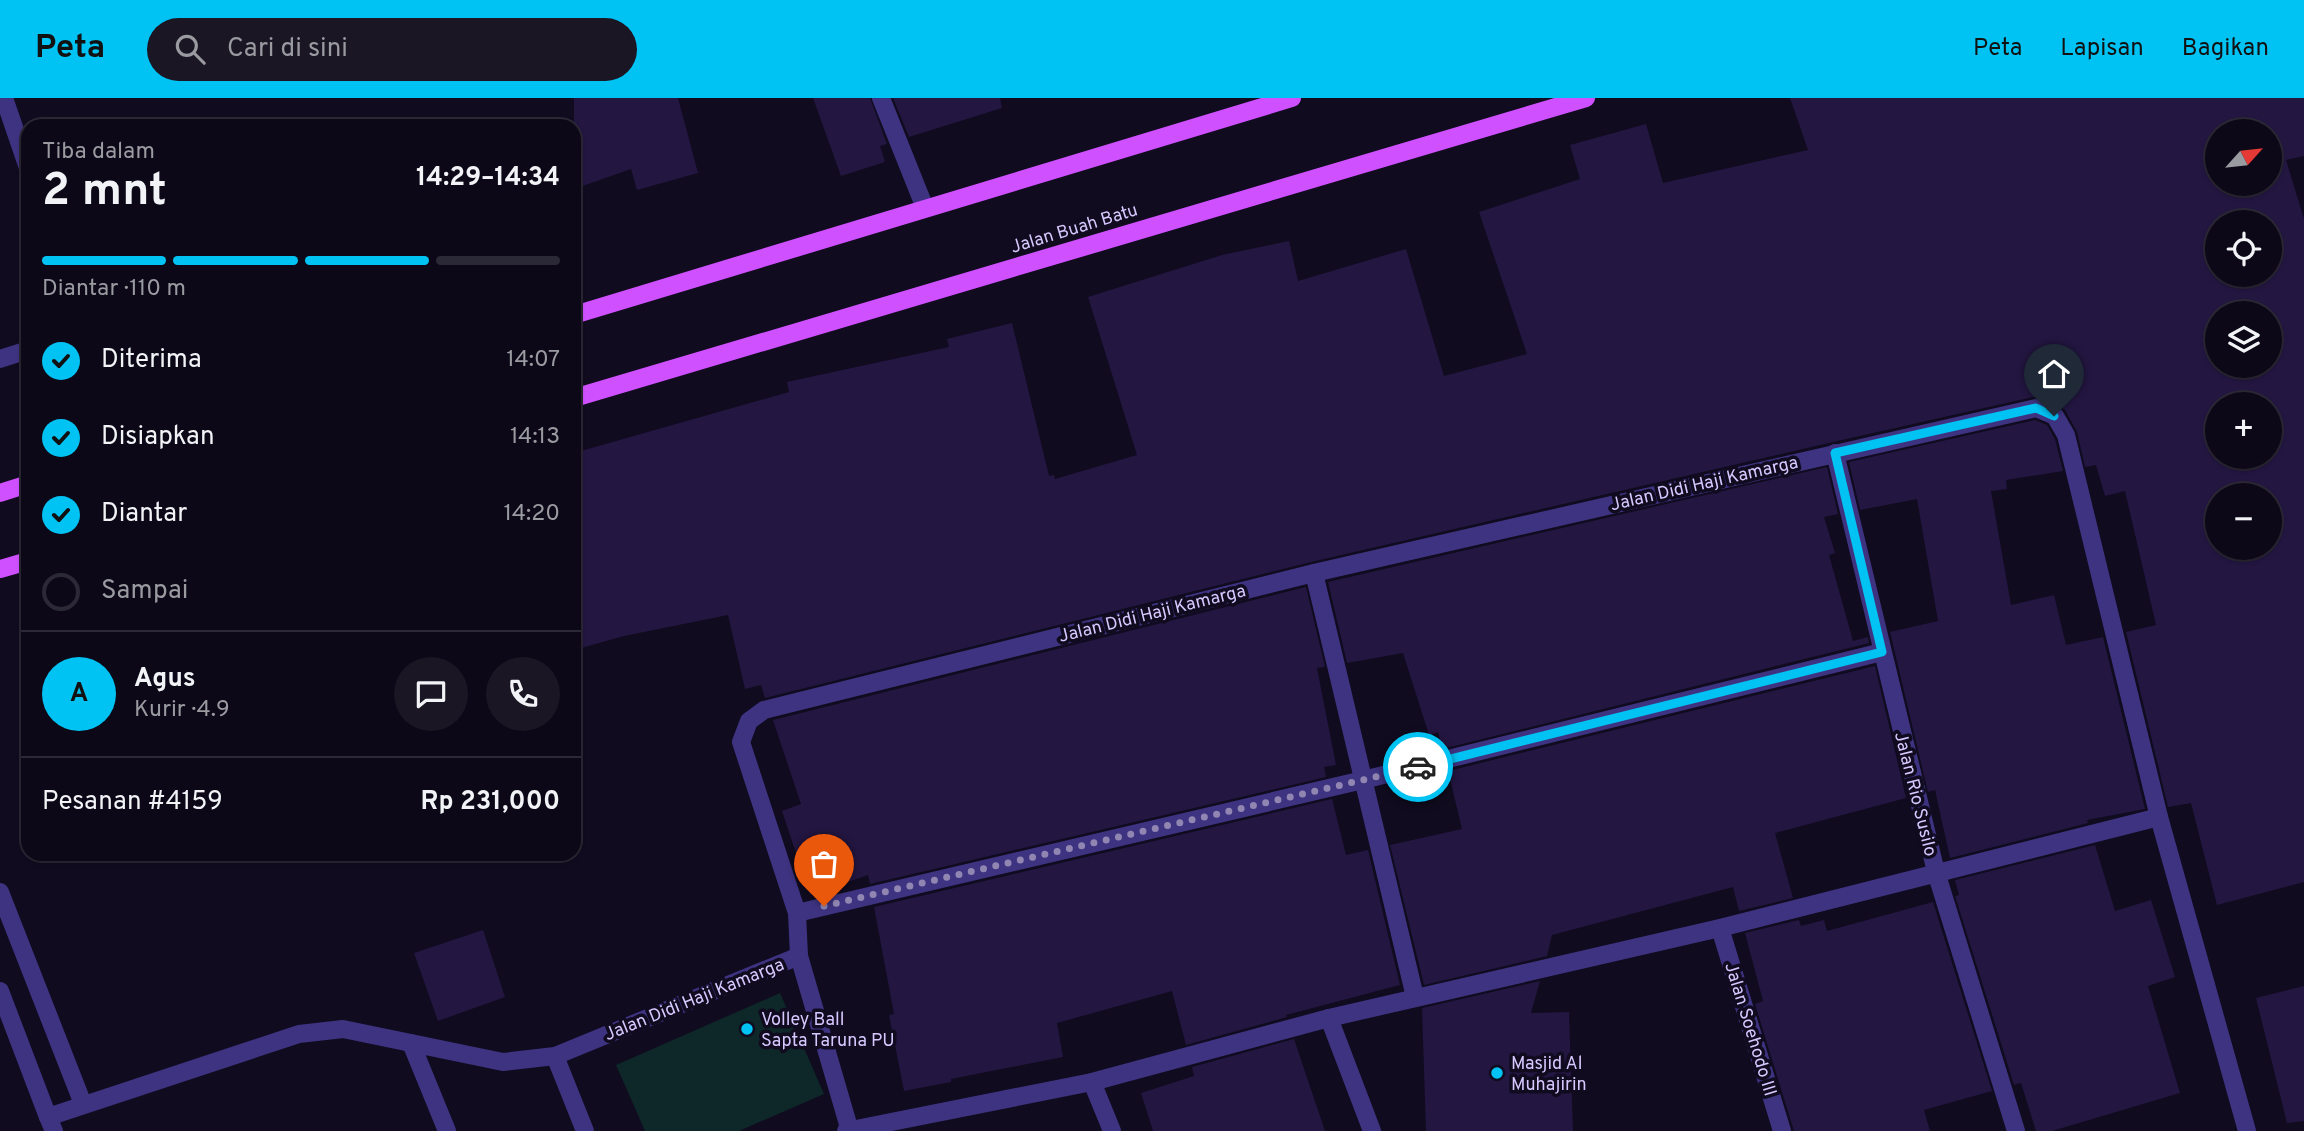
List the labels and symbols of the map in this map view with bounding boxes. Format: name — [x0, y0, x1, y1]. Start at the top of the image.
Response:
north arrow — [2205, 119, 2282, 196]
street label: Jalan Buah Batu — [1008, 199, 1141, 260]
pin — [2024, 344, 2084, 416]
street label: Jalan Didi Haji Kamarga — [1608, 452, 1800, 517]
street label: Jalan Didi Haji Kamarga — [1056, 580, 1248, 649]
street label: Jalan Rio Susilo — [1888, 730, 1941, 859]
courier — [1383, 732, 1453, 802]
pin — [794, 834, 854, 906]
street label: Jalan Didi Haji Kamarga — [601, 954, 788, 1047]
street label: Jalan Soehodo III — [1718, 960, 1781, 1099]
place label: Volley Ball Sapta Taruna PU — [761, 1009, 895, 1053]
marker: Volley Ball Sapta Taruna PU — [739, 1021, 755, 1037]
place label: Masjid Al Muhajirin — [1511, 1053, 1587, 1097]
marker: Masjid Al Muhajirin — [1489, 1065, 1505, 1081]

